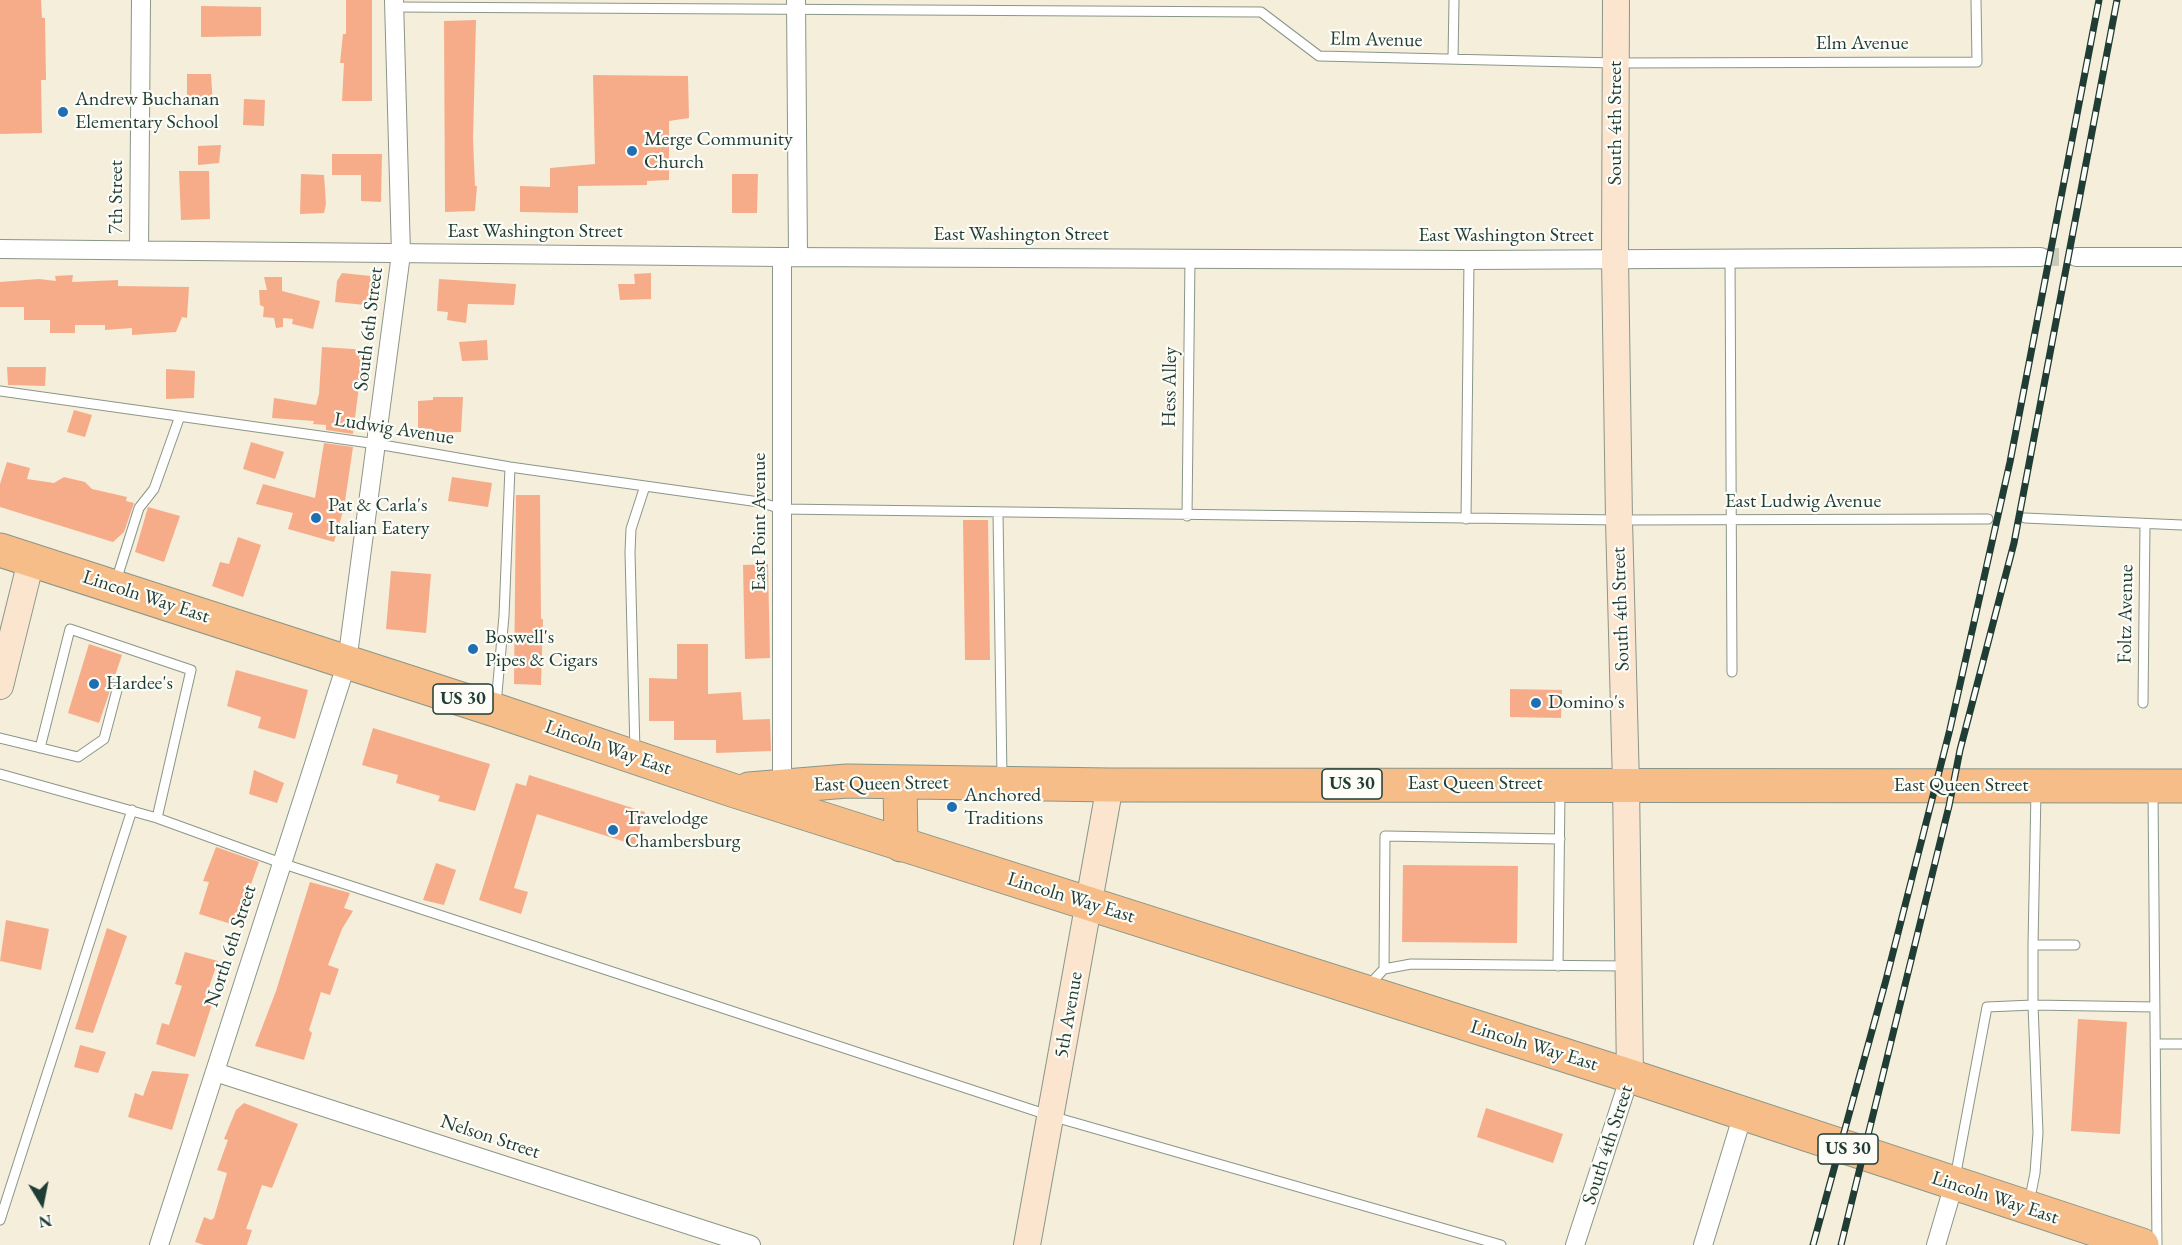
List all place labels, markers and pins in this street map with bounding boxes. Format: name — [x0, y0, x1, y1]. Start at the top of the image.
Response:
place label: Andrew Buchanan Elementary School — [75, 88, 219, 135]
marker: Andrew Buchanan Elementary School — [56, 105, 70, 119]
place label: Merge Community Church — [644, 128, 793, 175]
marker: Merge Community Church — [625, 144, 639, 158]
place label: Pat & Carla's Italian Eatery — [328, 494, 430, 541]
marker: Pat & Carla's Italian Eatery — [309, 511, 323, 525]
place label: Boswell's Pipes & Cigars — [485, 626, 598, 673]
marker: Boswell's Pipes & Cigars — [466, 642, 480, 656]
place label: Hardee's — [106, 672, 173, 696]
marker: Hardee's — [87, 677, 101, 691]
place label: Domino's — [1548, 691, 1624, 715]
marker: Domino's — [1529, 696, 1543, 710]
place label: Anchored Traditions — [964, 784, 1043, 831]
marker: Anchored Traditions — [945, 800, 959, 814]
place label: Travelodge Chambersburg — [625, 807, 740, 854]
marker: Travelodge Chambersburg — [606, 823, 620, 837]

